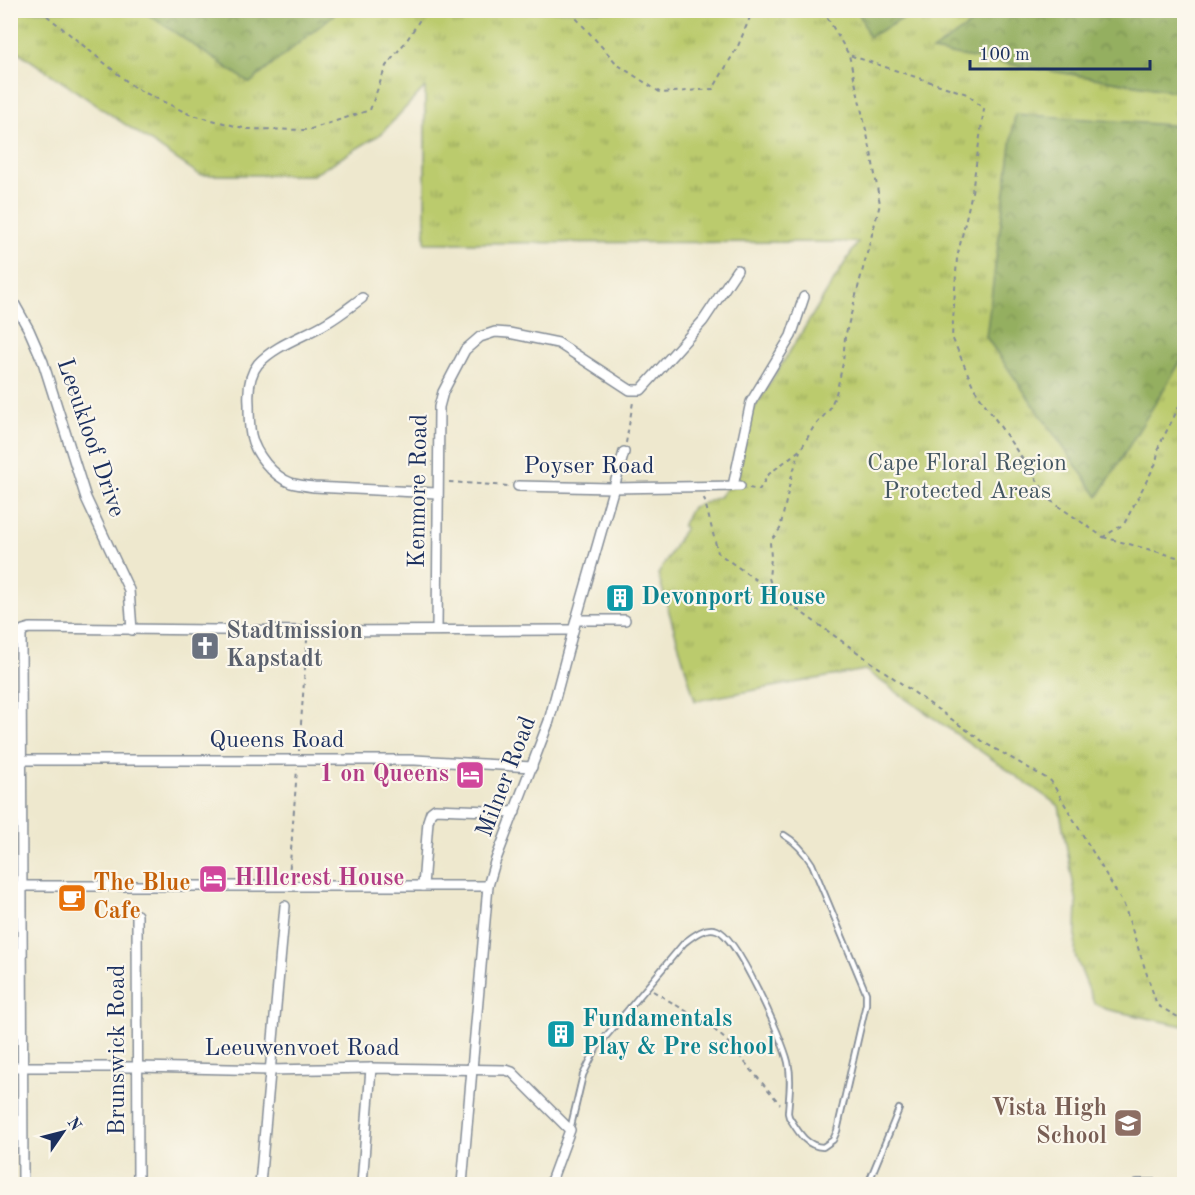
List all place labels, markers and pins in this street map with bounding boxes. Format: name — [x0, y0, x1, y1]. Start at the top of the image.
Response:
building icon: Devonport House — [604, 582, 636, 614]
place label: Devonport House — [641, 586, 826, 610]
place label: Stadtmission Kapstadt — [226, 620, 363, 672]
church icon: Stadtmission Kapstadt — [189, 630, 221, 662]
hotel icon: 1 on Queens — [454, 759, 486, 791]
place label: 1 on Queens — [320, 763, 449, 787]
hotel icon: HIllcrest House — [197, 863, 229, 895]
place label: HIllcrest House — [234, 867, 405, 891]
place label: The Blue Cafe — [93, 872, 191, 924]
cafe icon: The Blue Cafe — [56, 882, 88, 914]
place label: Fundamentals Play & Pre school — [582, 1008, 775, 1060]
building icon: Fundamentals Play & Pre school — [545, 1018, 577, 1050]
place label: Vista High School — [991, 1097, 1107, 1149]
school or university icon: Vista High School — [1112, 1107, 1144, 1139]

